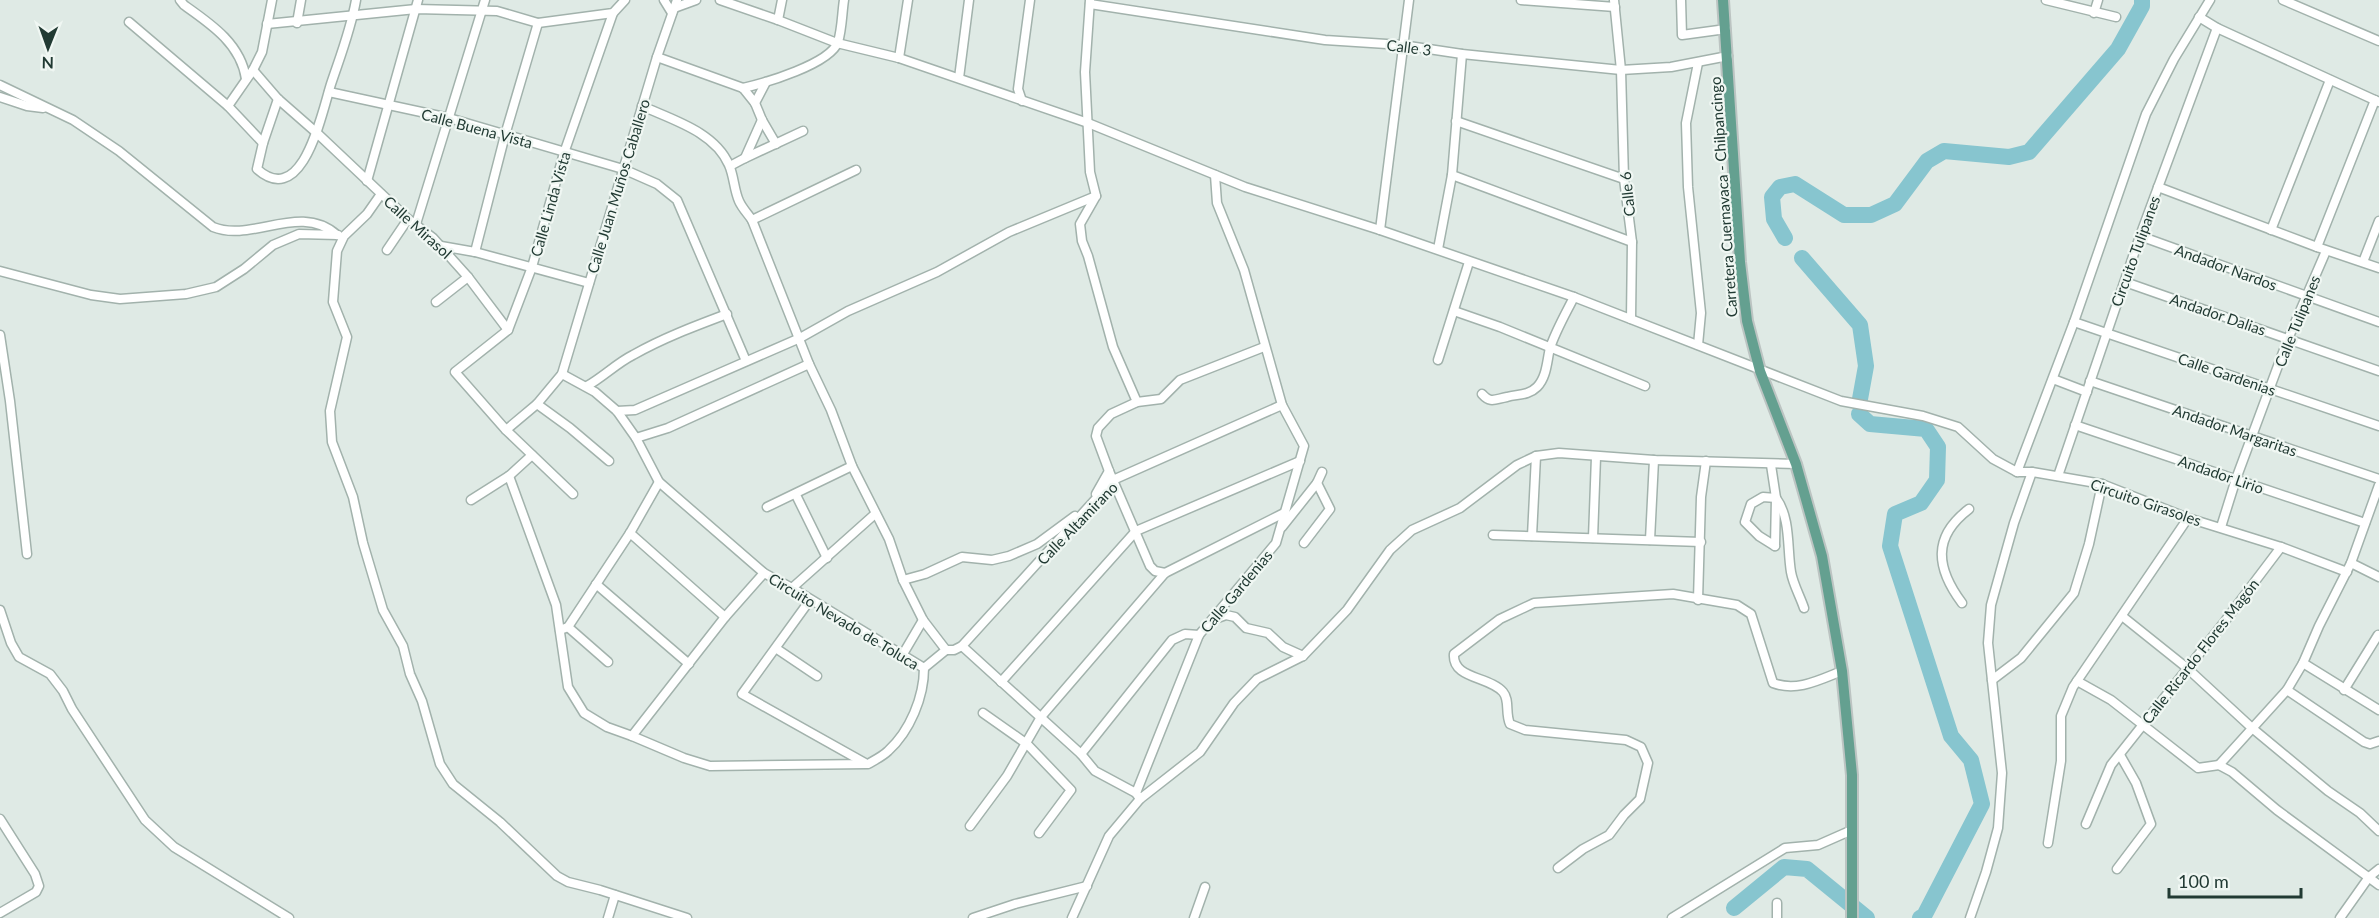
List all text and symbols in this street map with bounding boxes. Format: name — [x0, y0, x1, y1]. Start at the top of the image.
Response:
north arrow — [18, 18, 78, 78]
street label: Calle 3 — [1386, 35, 1432, 59]
text: N — [41, 54, 54, 73]
street label: Carretera Cuernavaca - Chilpancingo — [1706, 76, 1740, 318]
street label: Calle Juan Muños Caballero — [583, 97, 653, 275]
street label: Calle Buena Vista — [419, 105, 535, 151]
street label: Calle Linda Vista — [526, 149, 574, 259]
street label: Calle 6 — [1616, 170, 1638, 217]
street label: Calle Mirasol — [380, 192, 456, 262]
street label: Circuito Tulipanes — [2107, 193, 2163, 309]
street label: Andador Nardos — [2172, 240, 2280, 294]
street label: Calle Tulipanes — [2270, 273, 2324, 369]
street label: Andador Dalias — [2168, 289, 2268, 339]
street label: Calle Gardenias — [2176, 349, 2278, 399]
street label: Andador Margaritas — [2170, 400, 2300, 460]
street label: Andador Lirio — [2176, 451, 2266, 497]
street label: Circuito Girasoles — [2088, 475, 2204, 529]
street label: Calle Altamirano — [1033, 478, 1121, 568]
street label: Calle Gardenias — [1196, 546, 1276, 636]
street label: Circuito Nevado de Toluca — [766, 569, 922, 673]
street label: Calle Ricardo Flores Magón — [2138, 575, 2262, 727]
scale bar — [2169, 861, 2301, 899]
text: 100 m — [2178, 870, 2229, 892]

